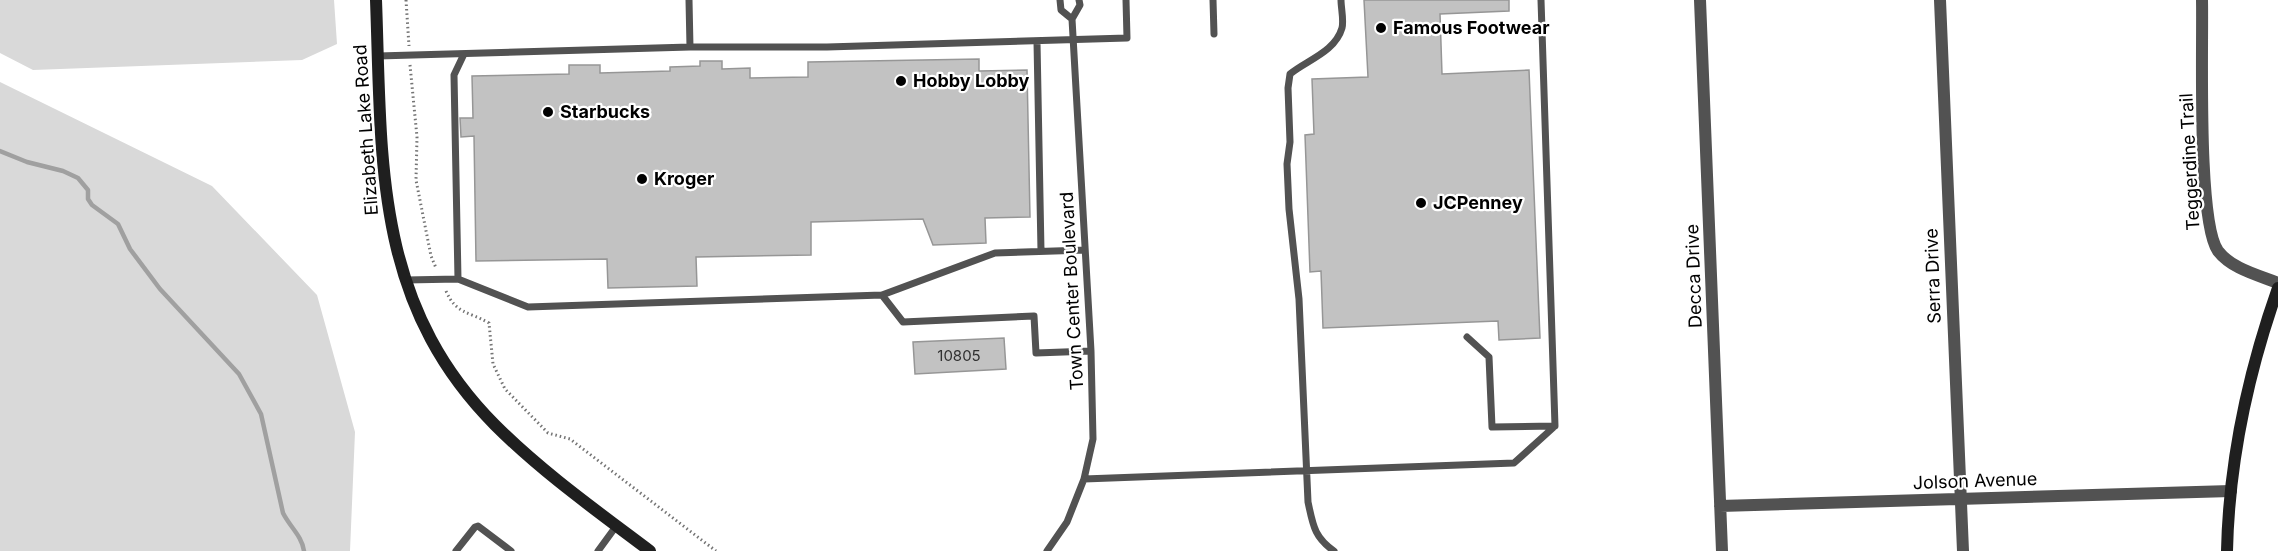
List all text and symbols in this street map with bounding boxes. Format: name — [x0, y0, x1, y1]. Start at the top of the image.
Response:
place label: Famous Footwear — [1393, 17, 1550, 38]
marker: Famous Footwear — [1374, 21, 1388, 35]
street label: Elizabeth Lake Road — [349, 44, 382, 216]
place label: Hobby Lobby — [913, 70, 1030, 91]
marker: Hobby Lobby — [894, 74, 908, 88]
street label: Teggerdine Trail — [2175, 93, 2204, 231]
place label: Starbucks — [560, 101, 650, 122]
marker: Starbucks — [541, 105, 555, 119]
place label: Kroger — [654, 168, 714, 189]
marker: Kroger — [635, 172, 649, 186]
street label: Town Center Boulevard — [1056, 191, 1087, 391]
place label: JCPenney — [1433, 192, 1523, 213]
marker: JCPenney — [1414, 196, 1428, 210]
street label: Decca Drive — [1681, 224, 1706, 328]
street label: Serra Drive — [1920, 228, 1945, 324]
house number: 10805 — [937, 346, 981, 365]
street label: Jolson Avenue — [1912, 468, 2038, 493]

